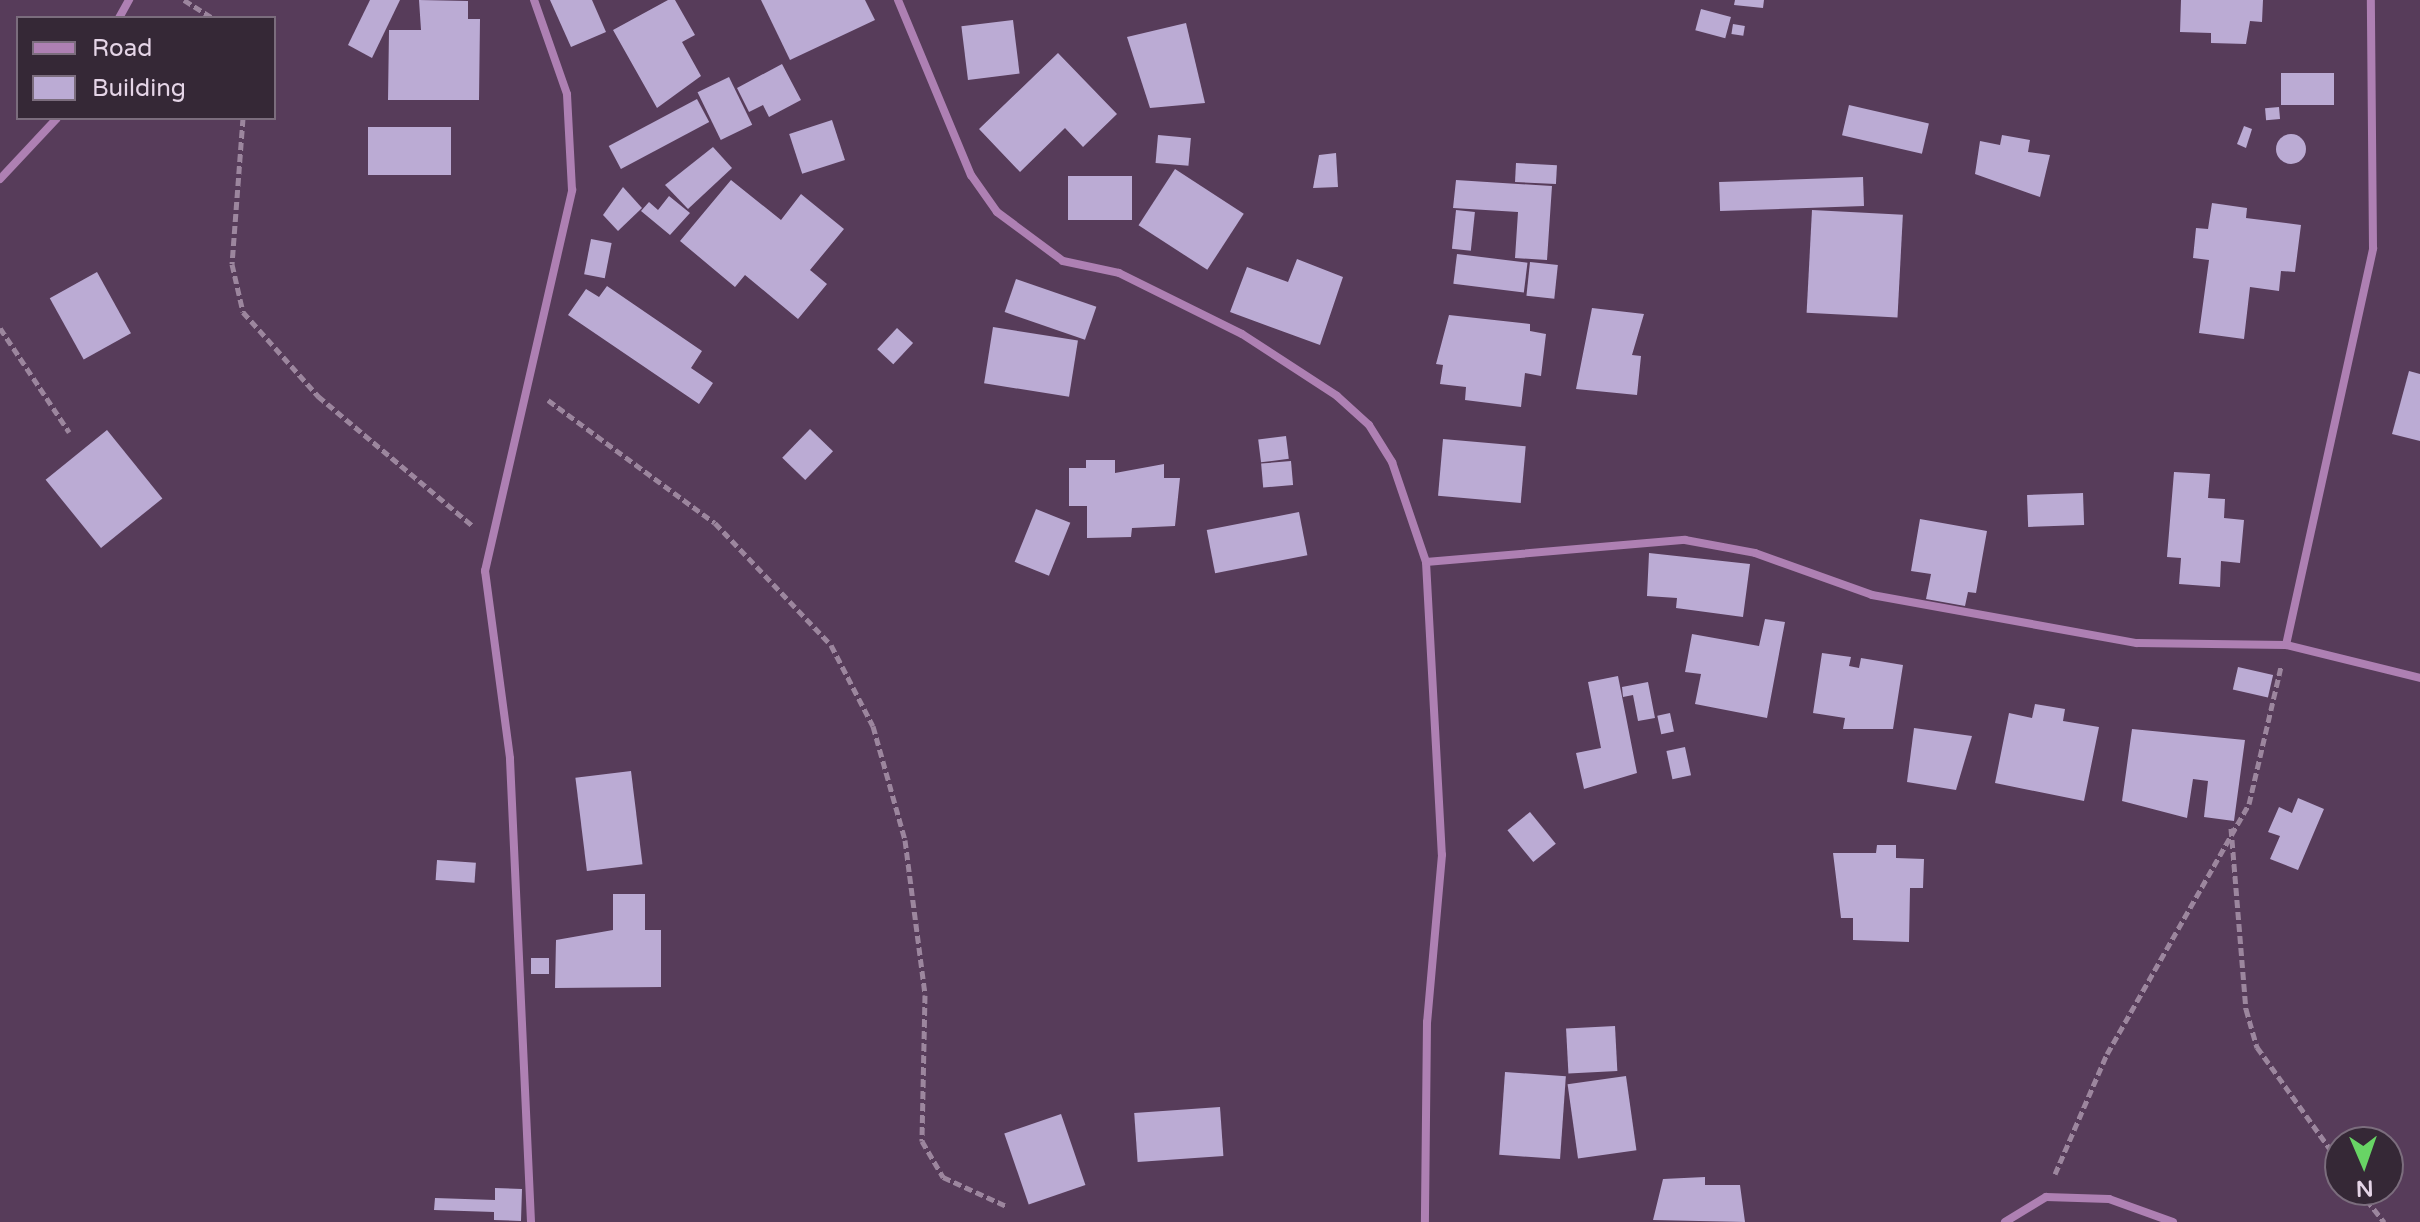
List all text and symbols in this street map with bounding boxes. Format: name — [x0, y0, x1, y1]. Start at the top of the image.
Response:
legend — [16, 16, 276, 120]
text: Road — [92, 34, 152, 63]
text: Building — [92, 74, 186, 103]
north arrow — [2324, 1126, 2404, 1206]
text: N — [2355, 1175, 2374, 1201]

